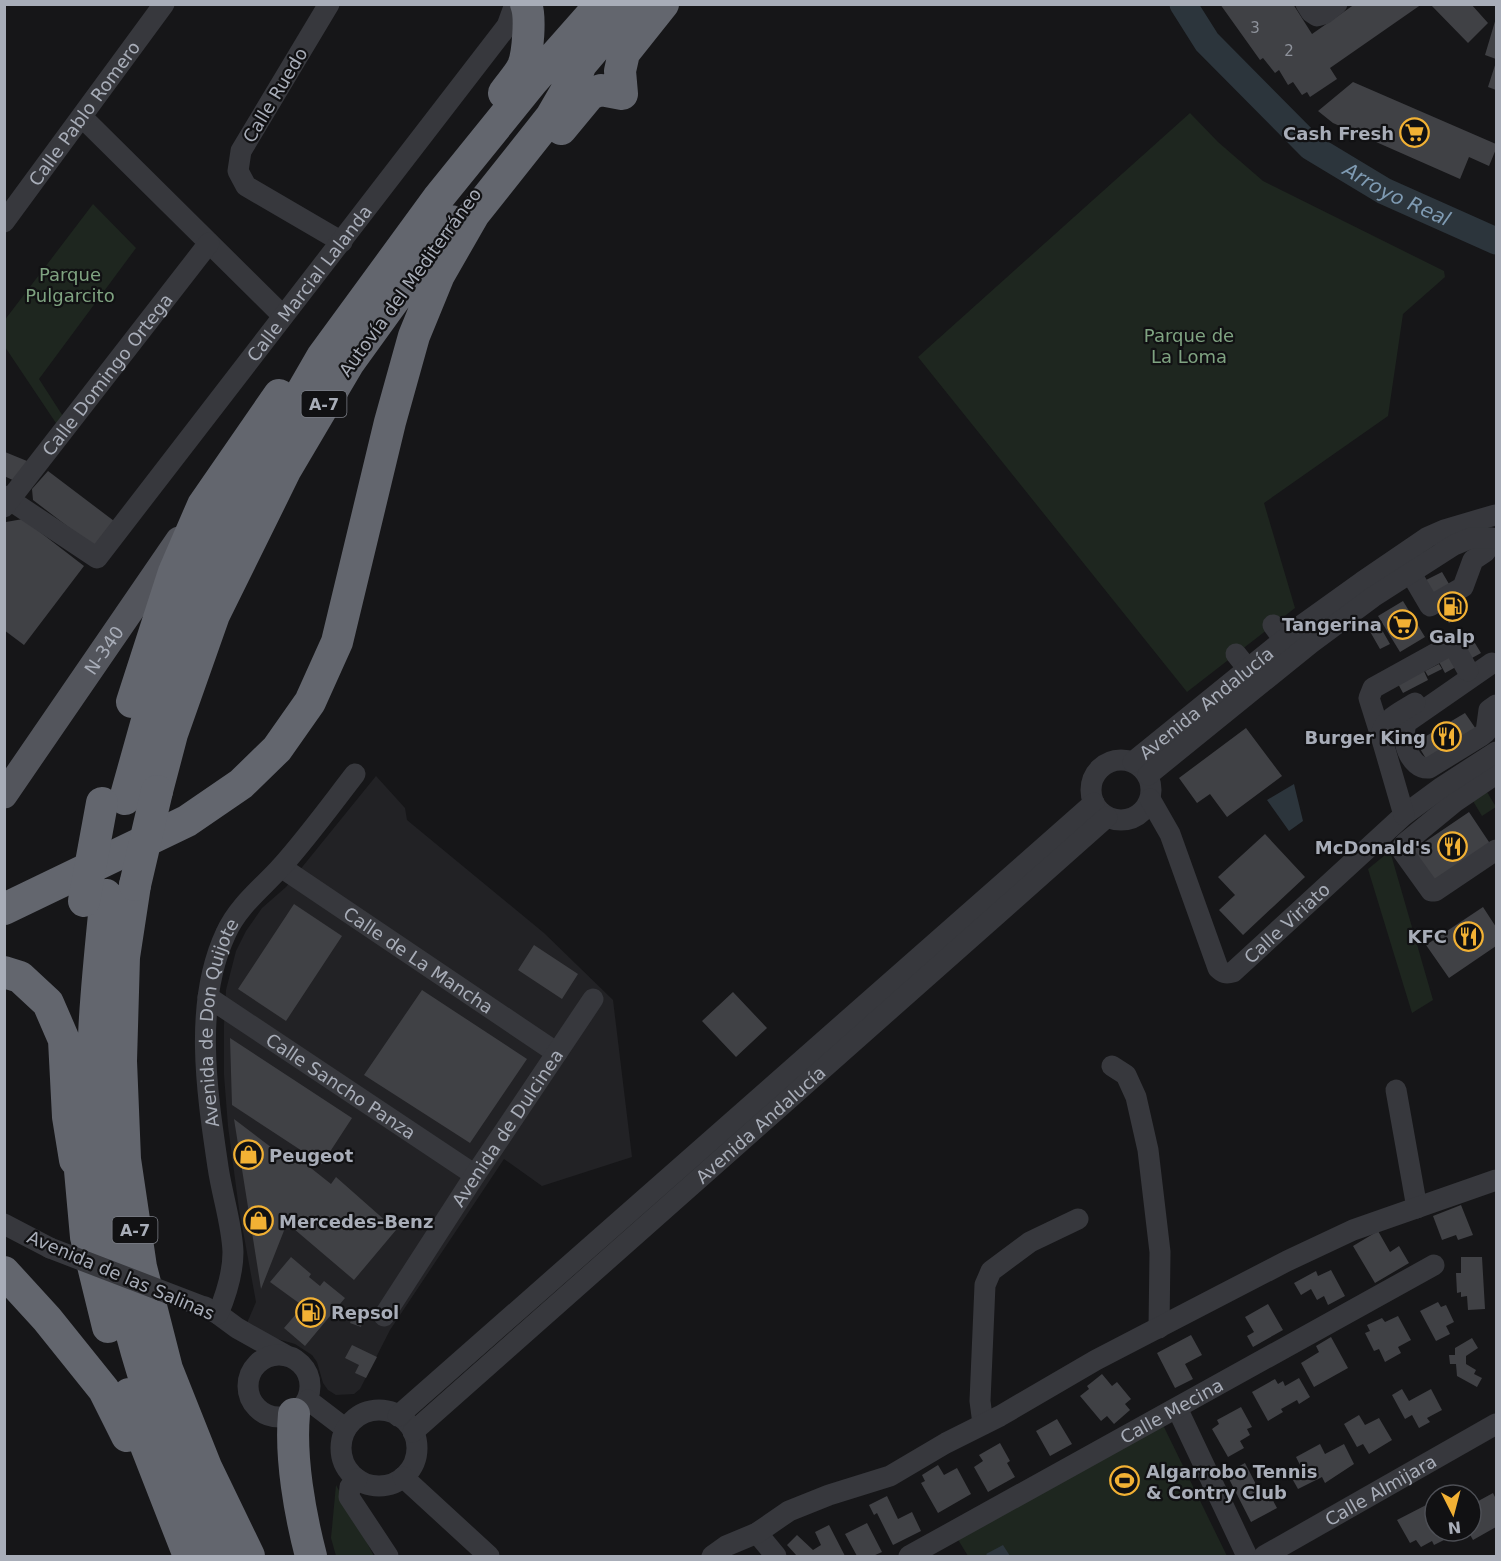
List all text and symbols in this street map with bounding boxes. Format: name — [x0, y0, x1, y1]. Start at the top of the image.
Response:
house number: 3 — [1250, 19, 1260, 37]
street label: Calle Pablo Romero — [24, 37, 144, 190]
house number: 2 — [1284, 42, 1294, 60]
street label: Calle Ruedo — [238, 44, 312, 146]
supermarket icon: Cash Fresh — [1399, 117, 1431, 149]
place label: Cash Fresh — [1283, 123, 1394, 144]
water label: Arroyo Real — [1337, 156, 1455, 231]
street label: Autovía del Mediterráneo — [335, 184, 485, 380]
street label: Calle Marcial Lalanda — [242, 201, 376, 365]
park label: Parque Pulgarcito — [25, 264, 115, 306]
street label: Calle Domingo Ortega — [38, 289, 177, 460]
park label: Parque de La Loma — [1144, 325, 1234, 367]
road number: A-7 — [302, 391, 346, 417]
fuel station icon: Galp — [1436, 591, 1468, 623]
supermarket icon: Tangerina — [1387, 608, 1419, 640]
place label: Tangerina — [1282, 614, 1382, 635]
street label: N-340 — [80, 622, 128, 678]
place label: Galp — [1429, 626, 1475, 647]
street label: Avenida Andalucía — [1135, 642, 1277, 763]
restaurant icon: Burger King — [1431, 721, 1463, 753]
place label: Burger King — [1305, 727, 1426, 748]
restaurant icon: McDonald's — [1436, 831, 1468, 863]
place label: McDonald's — [1315, 837, 1431, 858]
street label: Calle Viriato — [1239, 878, 1334, 967]
street label: Calle de La Mancha — [340, 902, 497, 1018]
street label: Avenida de Don Quijote — [195, 914, 242, 1129]
restaurant icon: KFC — [1452, 920, 1484, 952]
place label: KFC — [1408, 926, 1447, 947]
street label: Calle Sancho Panza — [262, 1028, 420, 1143]
street label: Avenida de Dulcinea — [447, 1045, 567, 1210]
street label: Avenida Andalucía — [691, 1061, 829, 1187]
shop icon: Peugeot — [232, 1139, 264, 1171]
place label: Peugeot — [269, 1145, 354, 1166]
shop icon: Mercedes-Benz — [242, 1205, 274, 1237]
place label: Mercedes-Benz — [279, 1211, 433, 1232]
road number: A-7 — [112, 1217, 158, 1243]
street label: Avenida de las Salinas — [24, 1226, 218, 1324]
fuel station icon: Repsol — [294, 1296, 326, 1328]
place label: Repsol — [331, 1302, 399, 1323]
street label: Calle Mecina — [1116, 1374, 1227, 1447]
street label: Calle Almijara — [1321, 1450, 1440, 1530]
place label: Algarrobo Tennis & Contry Club — [1146, 1461, 1317, 1503]
sports icon: Algarrobo Tennis & Contry Club — [1109, 1465, 1141, 1497]
north arrow — [1423, 1483, 1483, 1543]
text: N — [1447, 1517, 1462, 1538]

